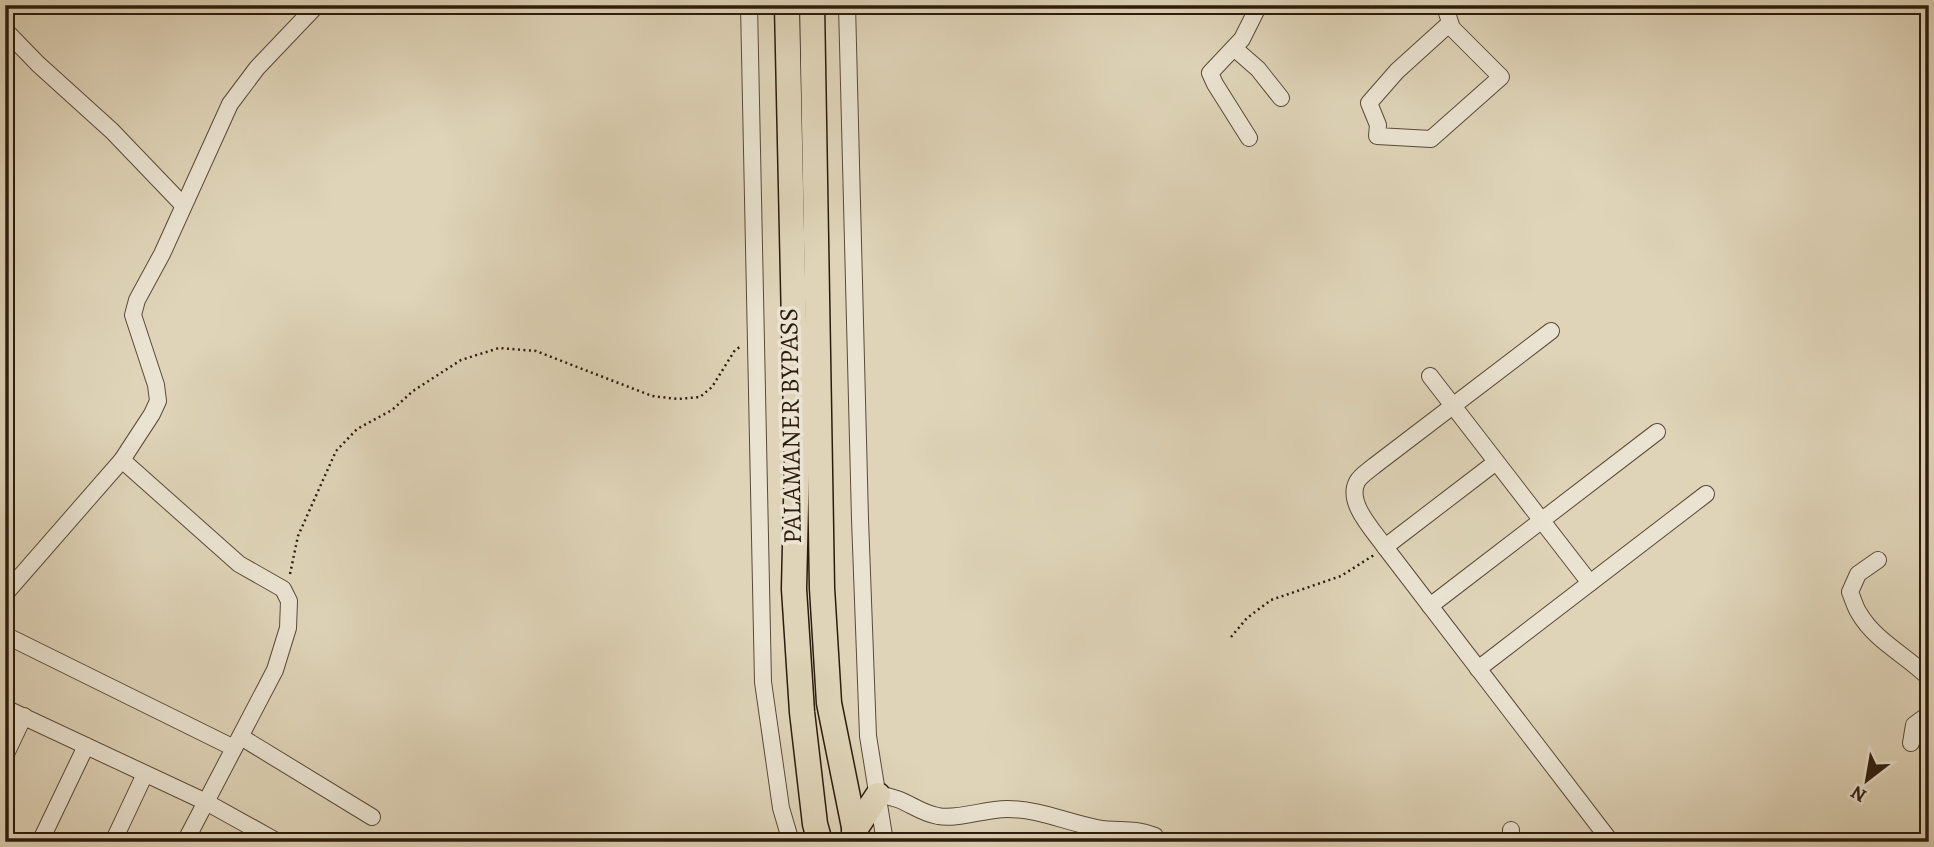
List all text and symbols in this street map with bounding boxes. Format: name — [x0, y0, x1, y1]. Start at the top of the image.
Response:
street label: PALAMANER BYPASS — [771, 308, 810, 544]
north arrow — [1832, 746, 1902, 816]
text: N — [1846, 779, 1871, 808]

